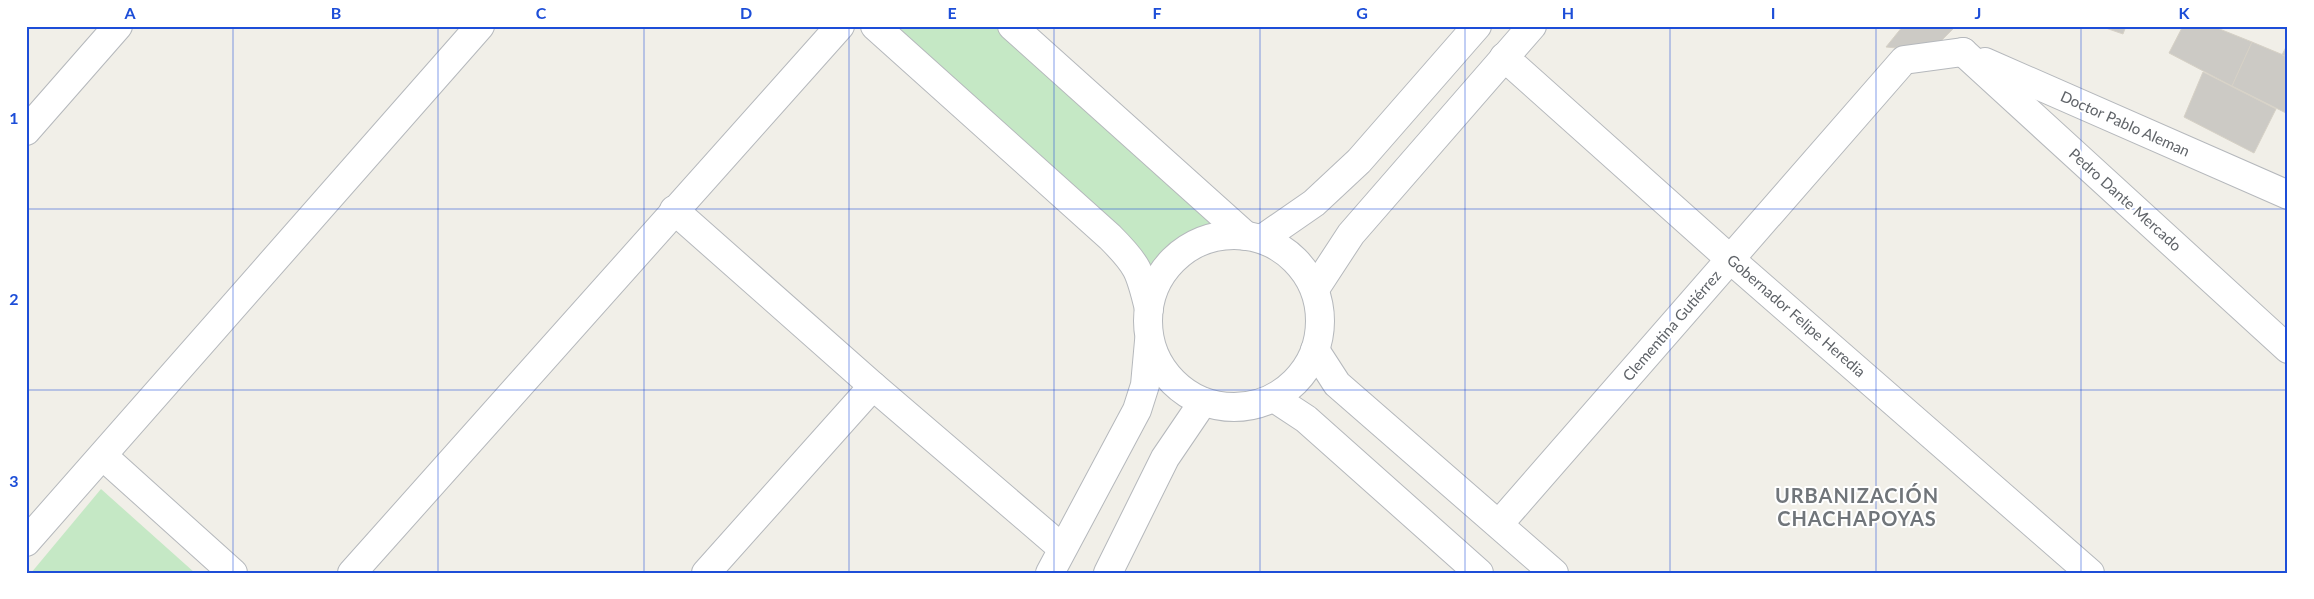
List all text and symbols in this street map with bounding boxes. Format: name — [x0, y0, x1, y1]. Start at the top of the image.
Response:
text: A — [123, 3, 136, 22]
text: B — [331, 3, 341, 22]
text: C — [536, 3, 547, 22]
text: D — [740, 3, 752, 22]
text: E — [947, 3, 957, 22]
text: F — [1152, 3, 1162, 22]
text: G — [1356, 3, 1368, 22]
text: H — [1562, 3, 1574, 22]
text: I — [1771, 3, 1775, 22]
text: J — [1975, 3, 1981, 22]
text: K — [2179, 3, 2191, 22]
street label: Doctor Pablo Aleman — [2058, 86, 2193, 160]
text: 1 — [9, 108, 19, 127]
street label: Pedro Dante Mercado — [2066, 144, 2185, 254]
street label: Gobernador Felipe Heredia — [1724, 250, 1870, 380]
street label: Clementina Gutiérrez — [1618, 266, 1724, 384]
text: 2 — [9, 289, 19, 308]
text: 3 — [9, 471, 19, 490]
district label: URBANIZACIÓN CHACHAPOYAS — [1775, 483, 1939, 530]

